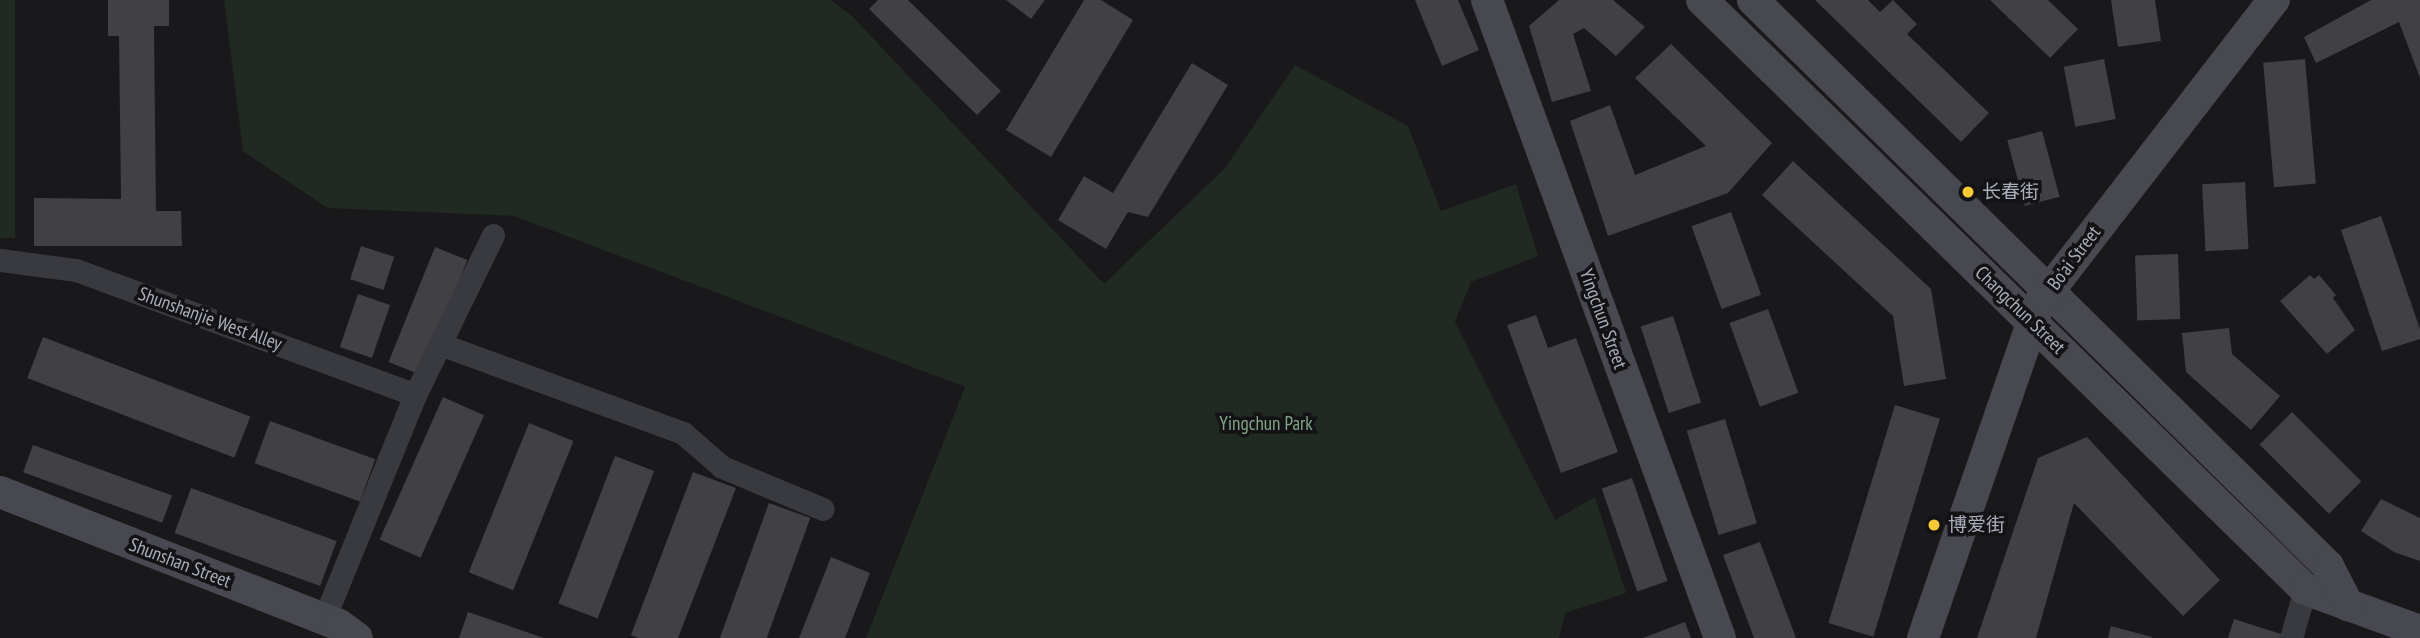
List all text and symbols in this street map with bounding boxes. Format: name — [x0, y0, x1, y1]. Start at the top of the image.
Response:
place label: 长春街 — [1982, 181, 2039, 203]
marker: 长春街 — [1960, 184, 1976, 200]
street label: Bo'ai Street — [2043, 222, 2105, 294]
street label: Changchun Street — [1970, 261, 2070, 359]
street label: Yingchun Street — [1574, 266, 1632, 372]
street label: Shunshanjie West Alley — [135, 282, 285, 356]
park label: Yingchun Park — [1219, 413, 1313, 435]
place label: 博爱街 — [1948, 514, 2005, 536]
marker: 博爱街 — [1926, 517, 1942, 533]
street label: Shunshan Street — [126, 533, 234, 593]

